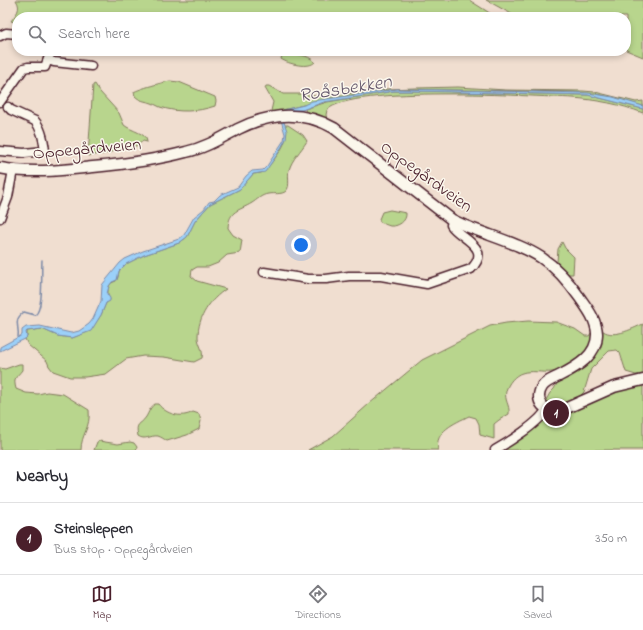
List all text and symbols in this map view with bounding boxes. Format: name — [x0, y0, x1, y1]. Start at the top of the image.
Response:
search box — [12, 12, 631, 56]
icon: search — [26, 23, 48, 45]
text: Search here — [58, 23, 130, 45]
water label: Roåsbekken — [297, 69, 394, 110]
street label: Oppegårdveien — [32, 132, 143, 169]
street label: Oppegårdveien — [374, 135, 478, 221]
your location — [291, 235, 311, 255]
pin: 1 — [543, 398, 569, 428]
text: Nearby — [16, 464, 68, 489]
text: Steinsleppen — [54, 518, 133, 540]
text: 1 — [27, 529, 31, 548]
text: 350 m — [595, 529, 627, 548]
text: Bus stop · Oppegårdveien — [54, 540, 193, 559]
tab: Map — [91, 583, 113, 623]
tab: Directions — [295, 583, 341, 623]
tab: Saved — [523, 583, 552, 623]

